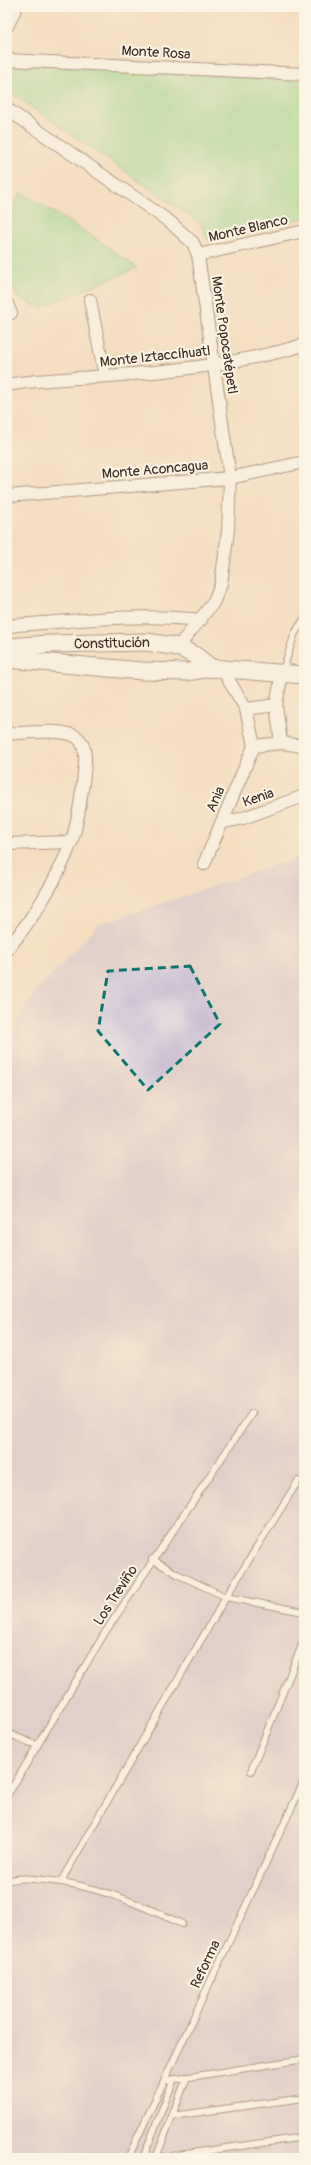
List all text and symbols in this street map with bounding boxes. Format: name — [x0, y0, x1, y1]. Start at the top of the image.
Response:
street label: Monte Rosa — [121, 42, 191, 63]
street label: Monte Blanco — [207, 211, 290, 246]
street label: Monte Popocatépetl — [208, 275, 241, 395]
street label: Monte Iztaccíhuatl — [99, 342, 211, 371]
street label: Monte Aconcagua — [101, 456, 209, 483]
street label: Constitución — [74, 634, 150, 652]
street label: Ania — [203, 784, 228, 814]
street label: Kenia — [240, 784, 276, 811]
street label: Los Treviño — [90, 1562, 141, 1628]
street label: Reforma — [187, 1937, 224, 1991]

